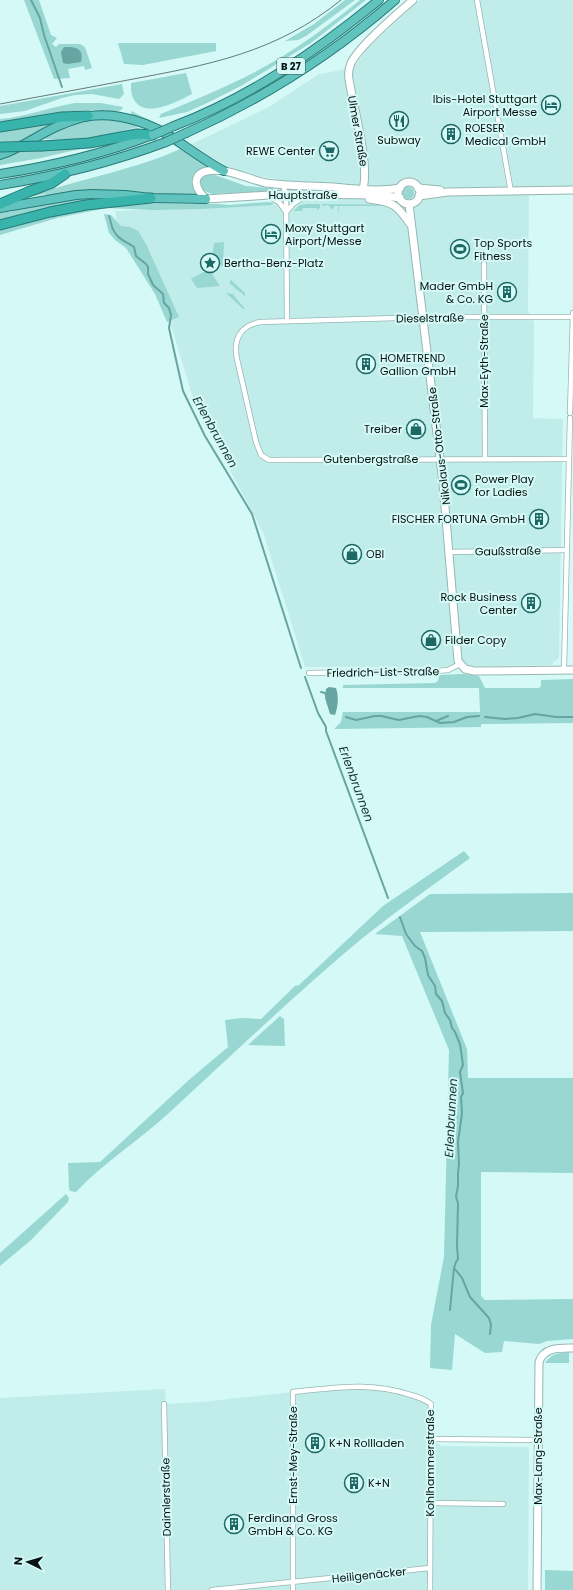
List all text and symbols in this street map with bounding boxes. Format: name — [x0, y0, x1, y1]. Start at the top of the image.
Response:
road number: B 27 — [277, 58, 305, 74]
place label: Ibis-Hotel Stuttgart Airport Messe — [433, 91, 537, 120]
street label: Ulmer Straße — [344, 94, 372, 168]
hotel icon: Ibis-Hotel Stuttgart Airport Messe — [540, 94, 562, 116]
restaurant icon: Subway — [388, 110, 410, 132]
place label: ROESER Medical GmbH — [465, 120, 546, 149]
building icon: ROESER Medical GmbH — [440, 123, 462, 145]
place label: Subway — [377, 132, 422, 148]
supermarket icon: REWE Center — [318, 140, 340, 162]
place label: REWE Center — [246, 143, 315, 159]
street label: Hauptstraße — [268, 187, 338, 203]
place label: Moxy Stuttgart Airport/Messe — [285, 220, 364, 249]
hotel icon: Moxy Stuttgart Airport/Messe — [260, 223, 282, 245]
place label: Top Sports Fitness — [474, 235, 532, 264]
sports icon: Top Sports Fitness — [449, 238, 471, 260]
place icon: Bertha-Benz-Platz — [199, 252, 221, 274]
place label: Bertha-Benz-Platz — [224, 255, 323, 271]
place label: Mader GmbH & Co. KG — [420, 278, 493, 307]
building icon: Mader GmbH & Co. KG — [496, 281, 518, 303]
street label: Dieselstraße — [396, 309, 464, 327]
street label: Max-Eyth-Straße — [476, 314, 492, 408]
place label: HOMETREND Gallion GmbH — [380, 350, 456, 379]
building icon: HOMETREND Gallion GmbH — [355, 353, 377, 375]
street label: Nikolaus-Otto-Straße — [424, 386, 454, 506]
water label: Erlenbrunnen — [189, 393, 242, 471]
shop icon: Treiber — [405, 418, 427, 440]
place label: Treiber — [364, 421, 402, 437]
street label: Gutenbergstraße — [324, 451, 419, 467]
place label: Power Play for Ladies — [475, 471, 535, 500]
sports icon: Power Play for Ladies — [450, 474, 472, 496]
building icon: FISCHER FORTUNA GmbH — [528, 508, 550, 530]
place label: FISCHER FORTUNA GmbH — [392, 511, 525, 527]
street label: Gaußstraße — [475, 542, 541, 560]
shop icon: OBI — [341, 543, 363, 565]
place label: OBI — [366, 546, 384, 562]
place label: Rock Business Center — [440, 589, 517, 618]
building icon: Rock Business Center — [520, 592, 542, 614]
shop icon: Filder Copy — [420, 629, 442, 651]
place label: Filder Copy — [445, 632, 507, 648]
street label: Friedrich-List-Straße — [326, 663, 440, 681]
water label: Erlenbrunnen — [335, 744, 378, 824]
water label: Erlenbrunnen — [440, 1078, 461, 1158]
street label: Ernst-Mey-Straße — [285, 1406, 301, 1504]
street label: Max-Lang-Straße — [530, 1407, 546, 1505]
street label: Kohlhammerstraße — [422, 1409, 438, 1517]
building icon: K+N Rollladen — [304, 1432, 326, 1454]
place label: K+N Rollladen — [329, 1435, 404, 1451]
street label: Daimlerstraße — [157, 1457, 175, 1536]
building icon: K+N — [343, 1472, 365, 1494]
place label: K+N — [368, 1475, 390, 1491]
place label: Ferdinand Gross GmbH & Co. KG — [248, 1510, 338, 1539]
building icon: Ferdinand Gross GmbH & Co. KG — [223, 1513, 245, 1535]
north arrow — [8, 1542, 48, 1582]
text: N — [10, 1556, 26, 1566]
street label: Heiligenäcker — [331, 1563, 407, 1587]

